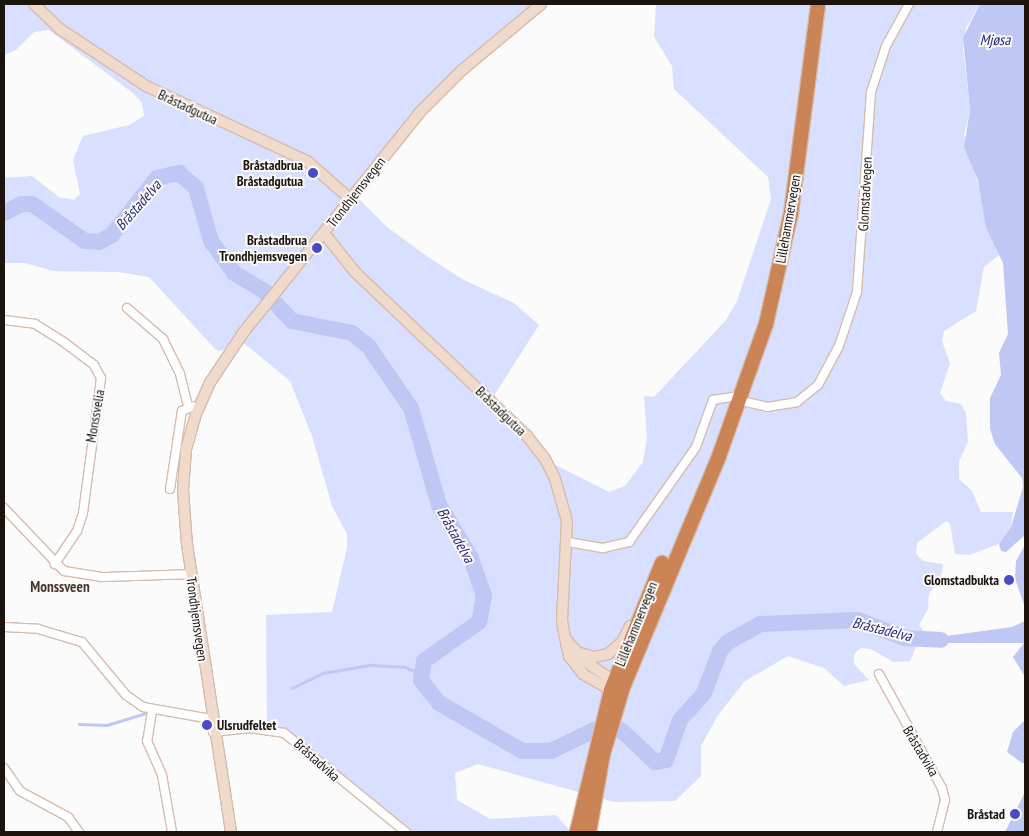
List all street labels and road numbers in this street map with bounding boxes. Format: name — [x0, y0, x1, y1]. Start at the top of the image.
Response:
street label: Bråstadgutua — [155, 86, 221, 128]
street label: Trondhjemsvegen — [323, 153, 389, 231]
street label: Glomstadvegen — [855, 156, 875, 232]
street label: Lillehammervegen — [772, 173, 804, 265]
street label: Bråstadgutua — [472, 383, 530, 439]
street label: Monssvelia — [82, 388, 108, 444]
street label: Trondhjemsvegen — [183, 576, 211, 662]
street label: Lillehammervegen — [611, 579, 661, 669]
street label: Bråstadvika — [899, 723, 943, 779]
street label: Bråstadvika — [291, 735, 343, 785]

